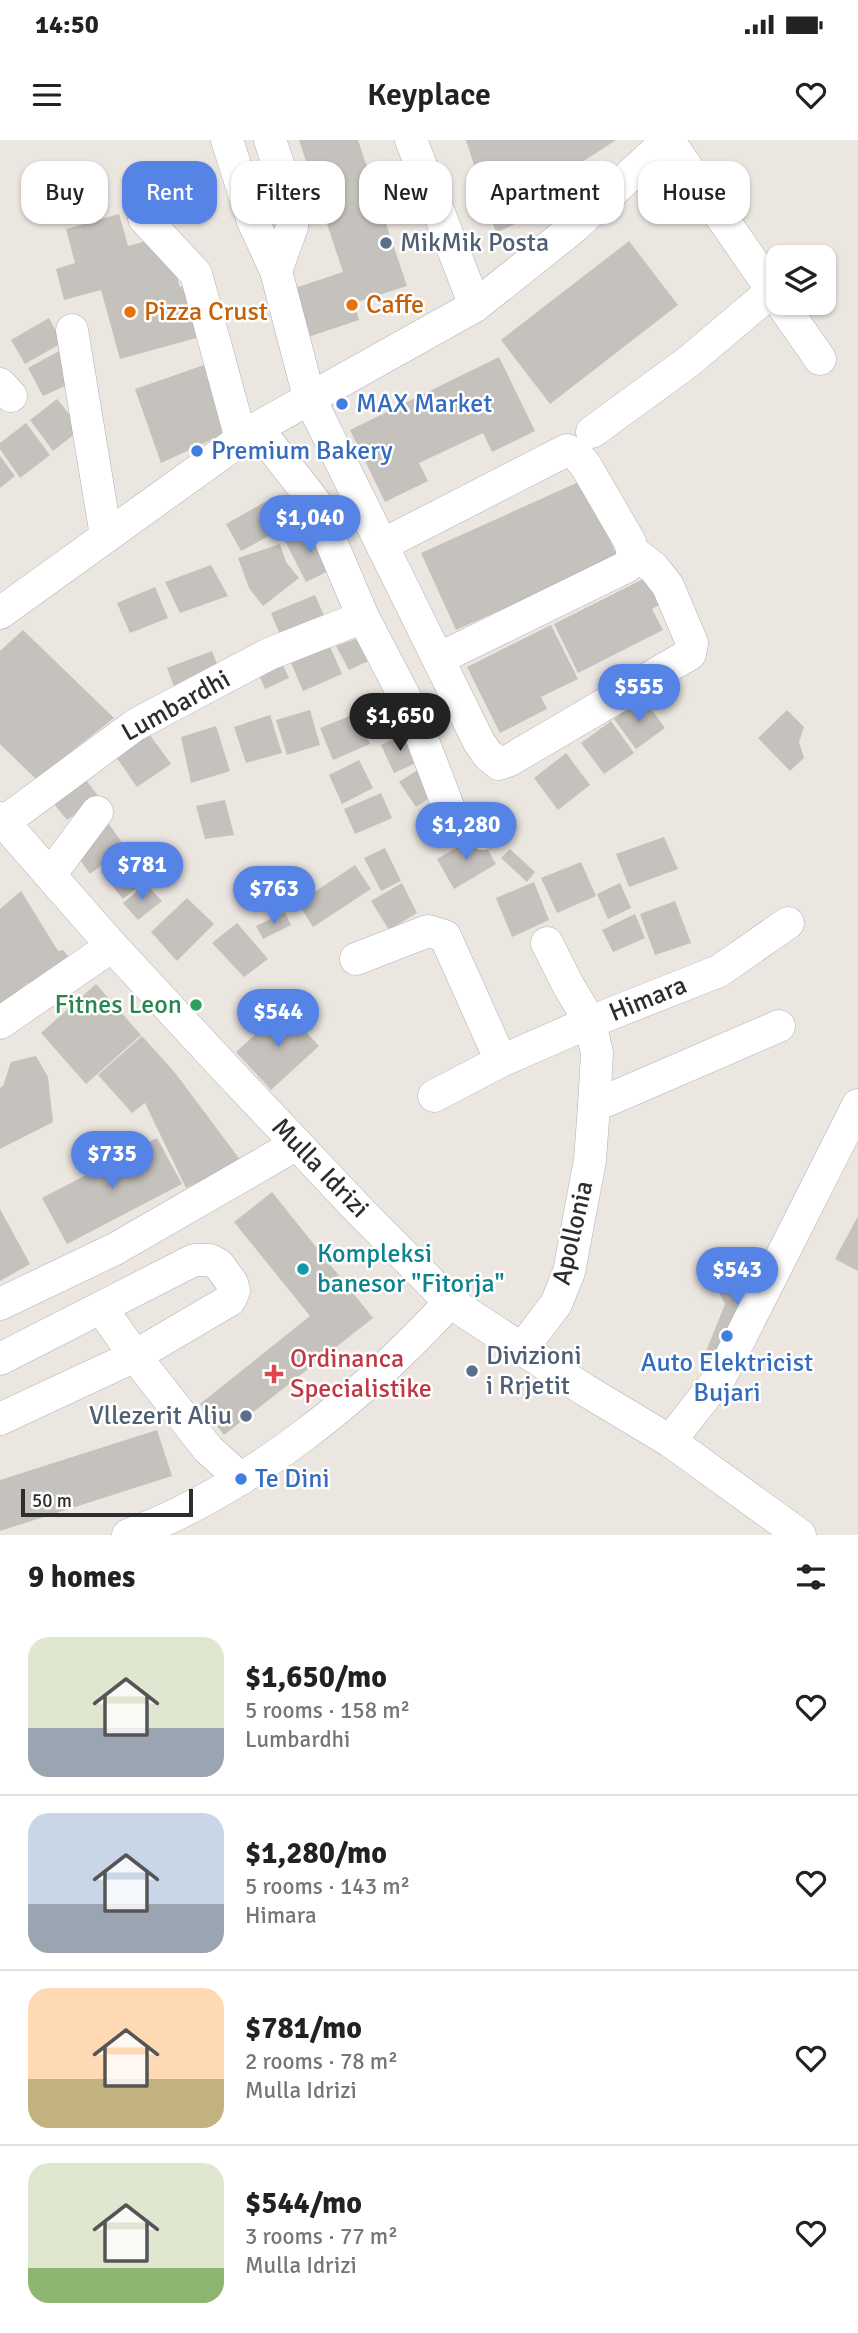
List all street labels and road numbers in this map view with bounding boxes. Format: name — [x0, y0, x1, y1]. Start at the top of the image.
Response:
street label: Lumbardhi — [116, 663, 236, 749]
street label: Himara — [604, 969, 692, 1029]
street label: Mulla Idrizi — [265, 1111, 375, 1225]
street label: Apollonia — [546, 1178, 600, 1288]

